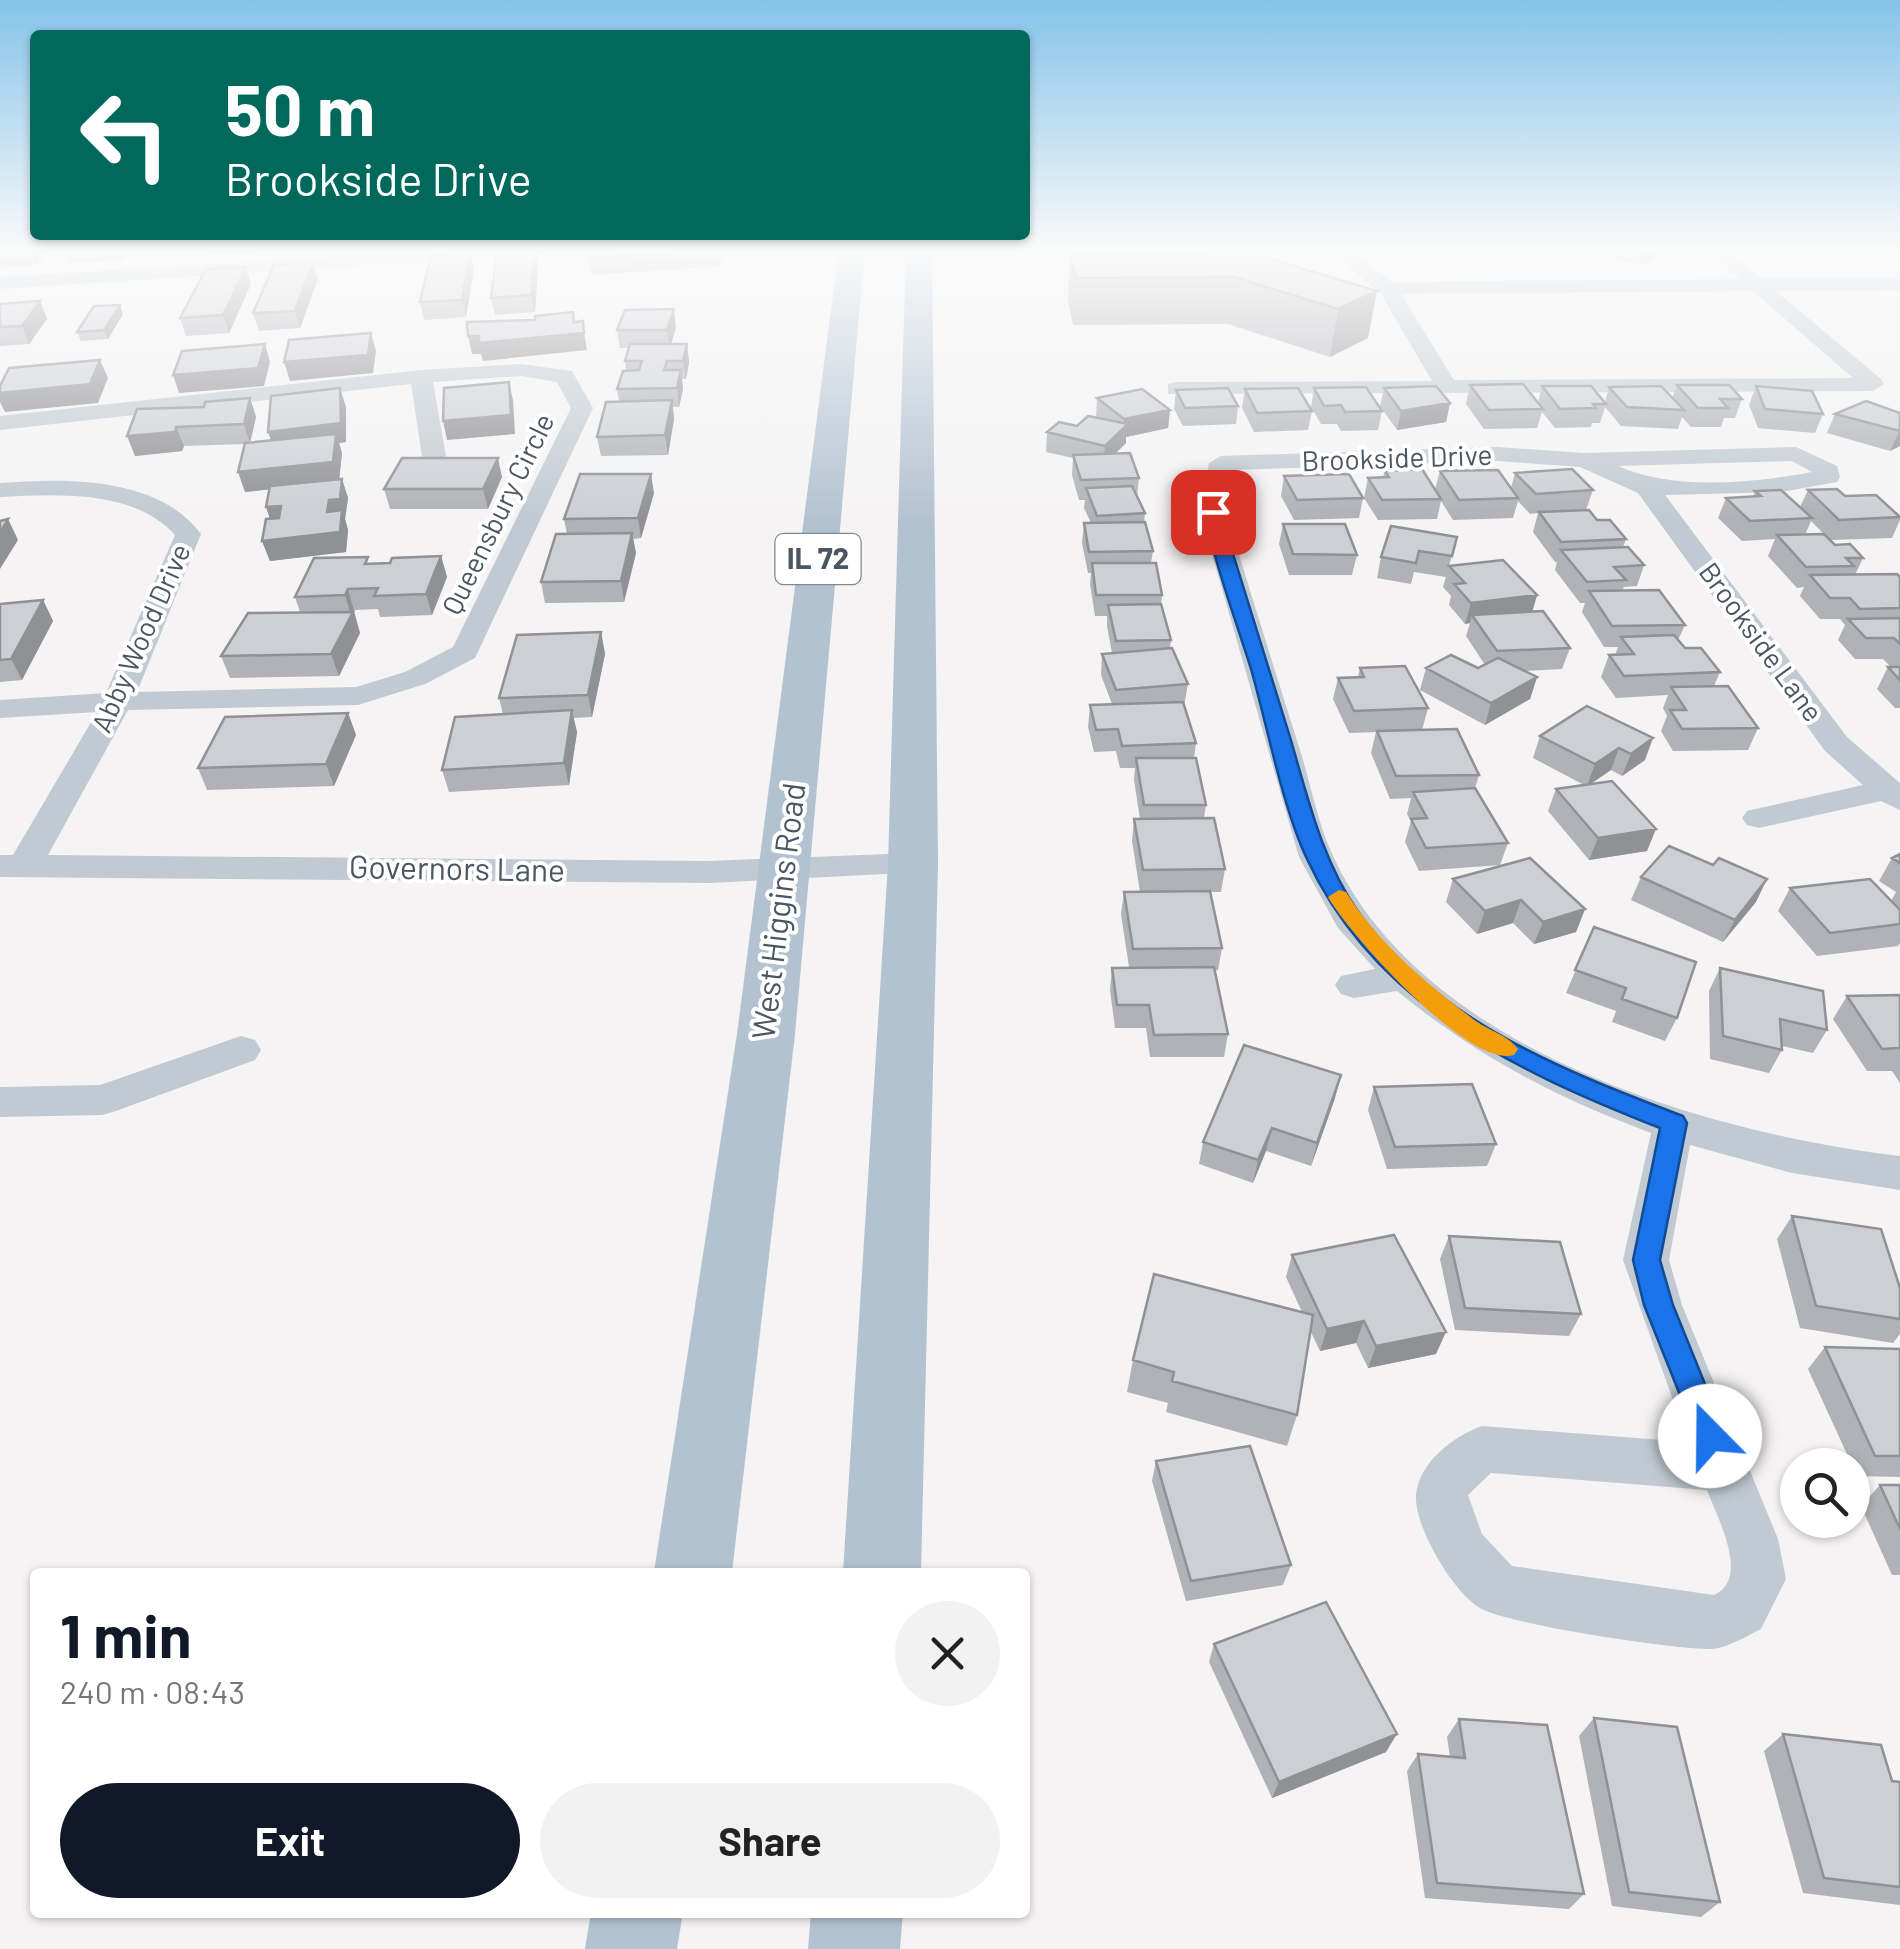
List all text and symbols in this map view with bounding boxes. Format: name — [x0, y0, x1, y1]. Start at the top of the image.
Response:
text: 50 m — [225, 66, 375, 150]
icon: left — [60, 70, 190, 200]
text: Brookside Drive — [225, 151, 532, 205]
street label: Queensbury Circle — [434, 407, 560, 620]
street label: Brookside Drive — [1301, 437, 1493, 477]
pin — [1171, 470, 1256, 555]
icon: arrive — [1186, 485, 1241, 540]
road number: IL 72 — [776, 534, 860, 584]
street label: Abby Wood Drive — [83, 538, 197, 737]
street label: Brookside Lane — [1693, 555, 1831, 728]
street label: West Higgins Road — [742, 780, 812, 1041]
street label: Governors Lane — [349, 846, 565, 888]
position arrow — [1658, 1384, 1762, 1488]
map controls — [1780, 1448, 1870, 1538]
button: search — [1780, 1448, 1870, 1538]
text: 1 min — [60, 1598, 191, 1670]
button: close — [895, 1601, 1000, 1706]
text: 240 m · 08:43 — [60, 1672, 245, 1710]
button: Exit — [60, 1783, 520, 1898]
button: Share — [540, 1783, 1000, 1898]

